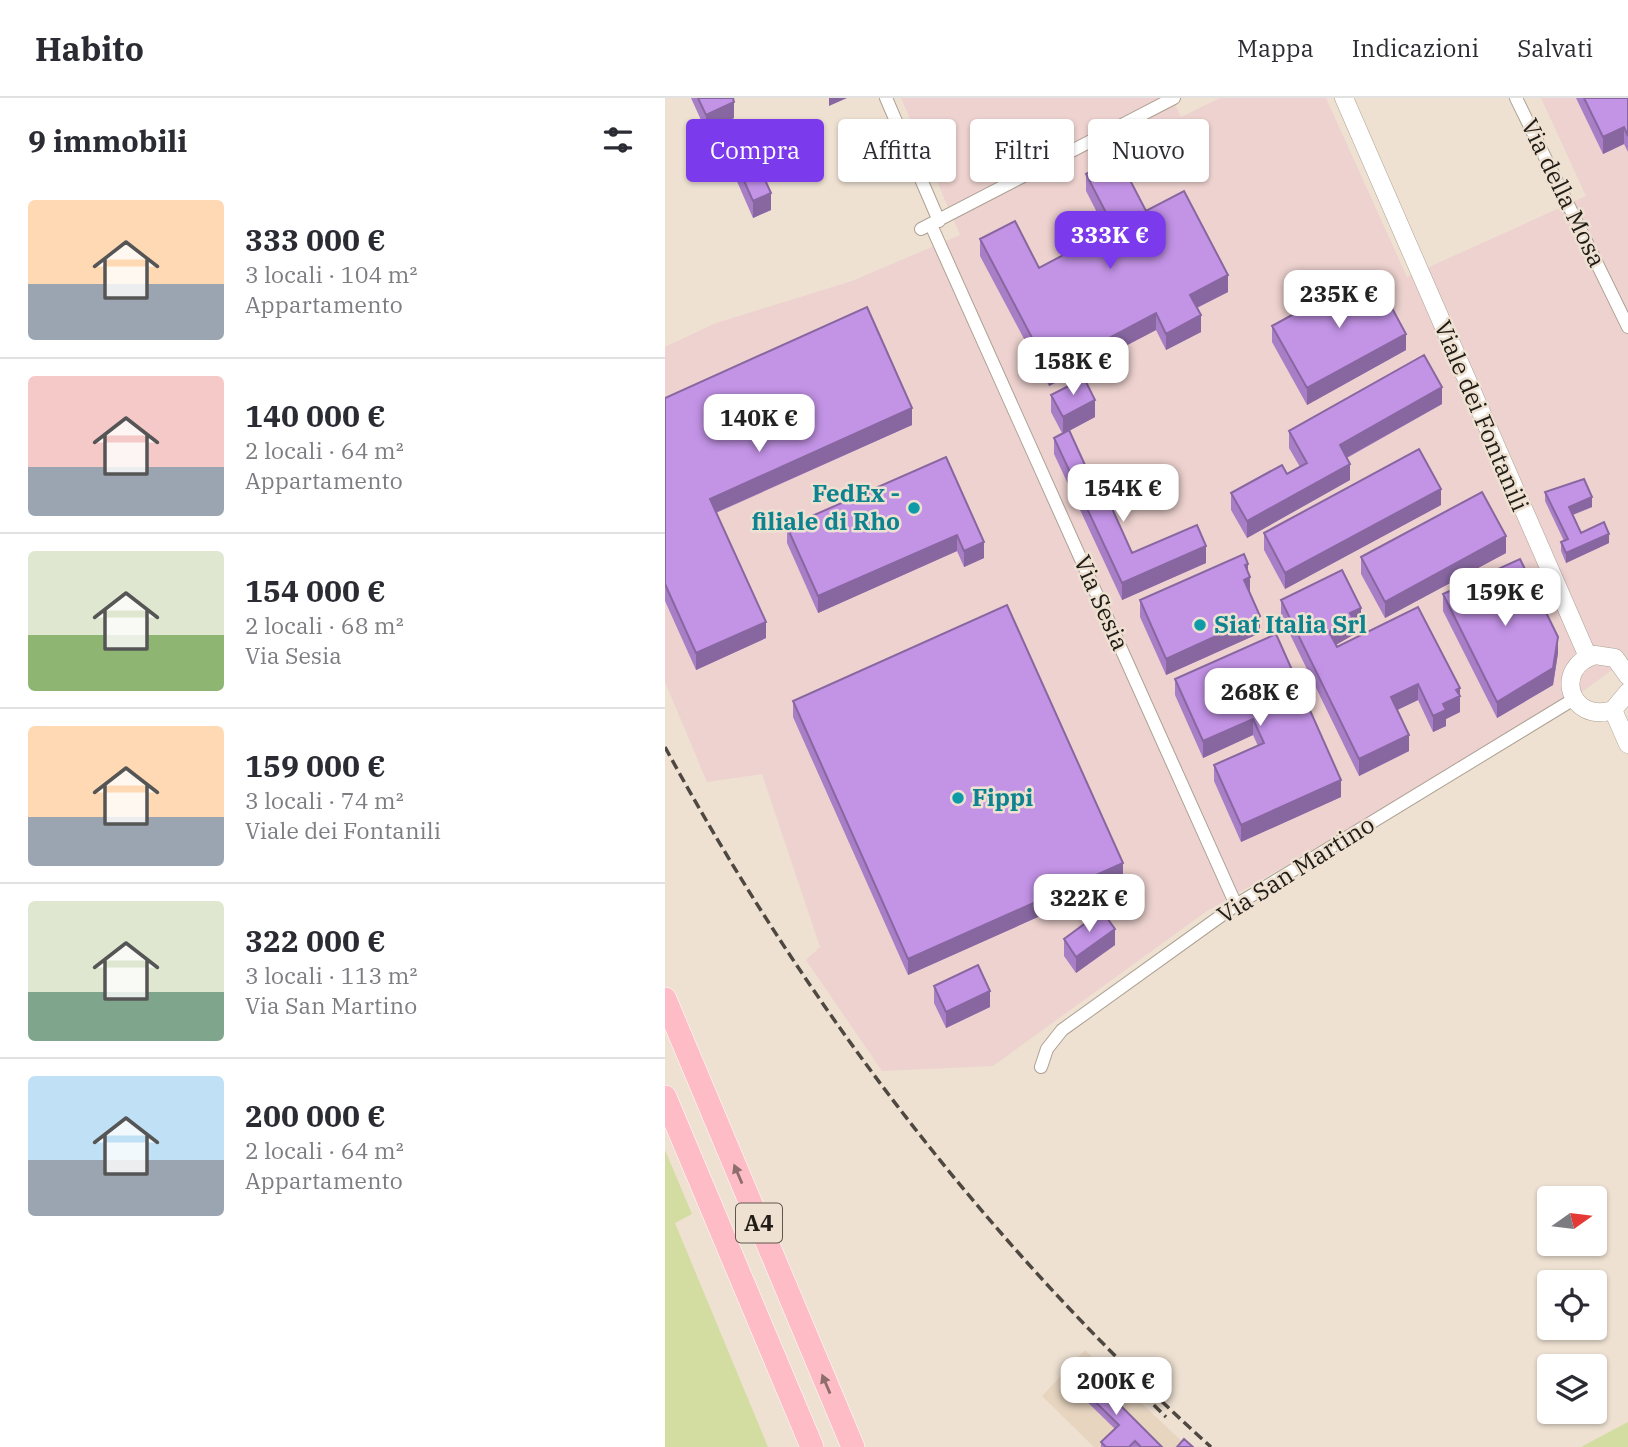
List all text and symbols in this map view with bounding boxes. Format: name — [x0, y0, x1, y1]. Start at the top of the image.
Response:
text: Habito — [35, 27, 144, 70]
text: Mappa — [1237, 32, 1314, 64]
text: Indicazioni — [1352, 32, 1479, 64]
text: Salvati — [1517, 32, 1593, 64]
street label: Via della Mosa — [1514, 113, 1614, 272]
chip: Compra — [686, 119, 824, 182]
chip: Affitta — [838, 119, 956, 182]
chip: Filtri — [970, 119, 1074, 182]
chip: Nuovo — [1088, 119, 1209, 182]
text: 9 immobili — [28, 121, 187, 160]
icon: filters — [599, 121, 637, 159]
pin: 333K € — [1053, 212, 1167, 271]
text: 333K € — [1071, 219, 1149, 249]
text: 333 000 € — [245, 220, 386, 259]
icon: home — [84, 228, 168, 312]
text: 3 locali · 104 m² — [245, 259, 417, 289]
pin: 235K € — [1282, 271, 1396, 330]
text: 235K € — [1300, 278, 1378, 308]
text: Appartamento — [245, 289, 403, 319]
street label: Viale dei Fontanili — [1427, 315, 1537, 516]
pin: 158K € — [1016, 338, 1130, 397]
text: 158K € — [1034, 345, 1112, 375]
pin: 140K € — [702, 394, 816, 454]
text: 140 000 € — [245, 396, 386, 435]
text: 140K € — [720, 402, 798, 432]
icon: home — [84, 404, 168, 488]
text: 2 locali · 64 m² — [245, 435, 404, 465]
pin: 154K € — [1066, 464, 1180, 524]
text: Appartamento — [245, 465, 403, 495]
text: 154K € — [1084, 472, 1162, 502]
place label: FedEx - filiale di Rho — [752, 477, 900, 537]
marker: FedEx - filiale di Rho — [906, 500, 922, 516]
street label: Via Sesia — [1067, 550, 1137, 655]
pin: 159K € — [1448, 568, 1562, 628]
text: 154 000 € — [245, 571, 386, 610]
text: 159K € — [1466, 576, 1544, 606]
icon: home — [84, 579, 168, 663]
place label: Siat Italia Srl — [1214, 608, 1367, 640]
text: 2 locali · 68 m² — [245, 610, 404, 640]
marker: Siat Italia Srl — [1192, 617, 1208, 633]
text: Via Sesia — [245, 640, 342, 670]
pin: 268K € — [1203, 668, 1317, 728]
text: 268K € — [1221, 676, 1299, 706]
text: 159 000 € — [245, 746, 386, 785]
icon: home — [84, 754, 168, 838]
place label: Fippi — [972, 781, 1033, 813]
text: 3 locali · 74 m² — [245, 785, 404, 815]
marker: Fippi — [950, 790, 966, 806]
street label: Via San Martino — [1211, 808, 1380, 930]
text: Viale dei Fontanili — [245, 815, 441, 845]
pin: 322K € — [1032, 874, 1146, 934]
text: 322K € — [1050, 882, 1128, 912]
text: 322 000 € — [245, 921, 386, 960]
icon: home — [84, 929, 168, 1013]
text: 3 locali · 113 m² — [245, 960, 417, 990]
text: Via San Martino — [245, 990, 417, 1020]
text: 200 000 € — [245, 1096, 386, 1135]
icon: home — [84, 1104, 168, 1188]
text: 2 locali · 64 m² — [245, 1135, 404, 1165]
one-way arrow — [732, 1164, 743, 1185]
text: Appartamento — [245, 1165, 403, 1195]
north arrow — [1537, 1186, 1607, 1256]
map controls — [1537, 1186, 1607, 1424]
road number: A4 — [736, 1204, 782, 1242]
button: locate — [1537, 1270, 1607, 1340]
button: layers — [1537, 1354, 1607, 1424]
pin: 200K € — [1059, 1358, 1173, 1417]
text: 200K € — [1077, 1365, 1155, 1395]
one-way arrow — [820, 1374, 832, 1394]

